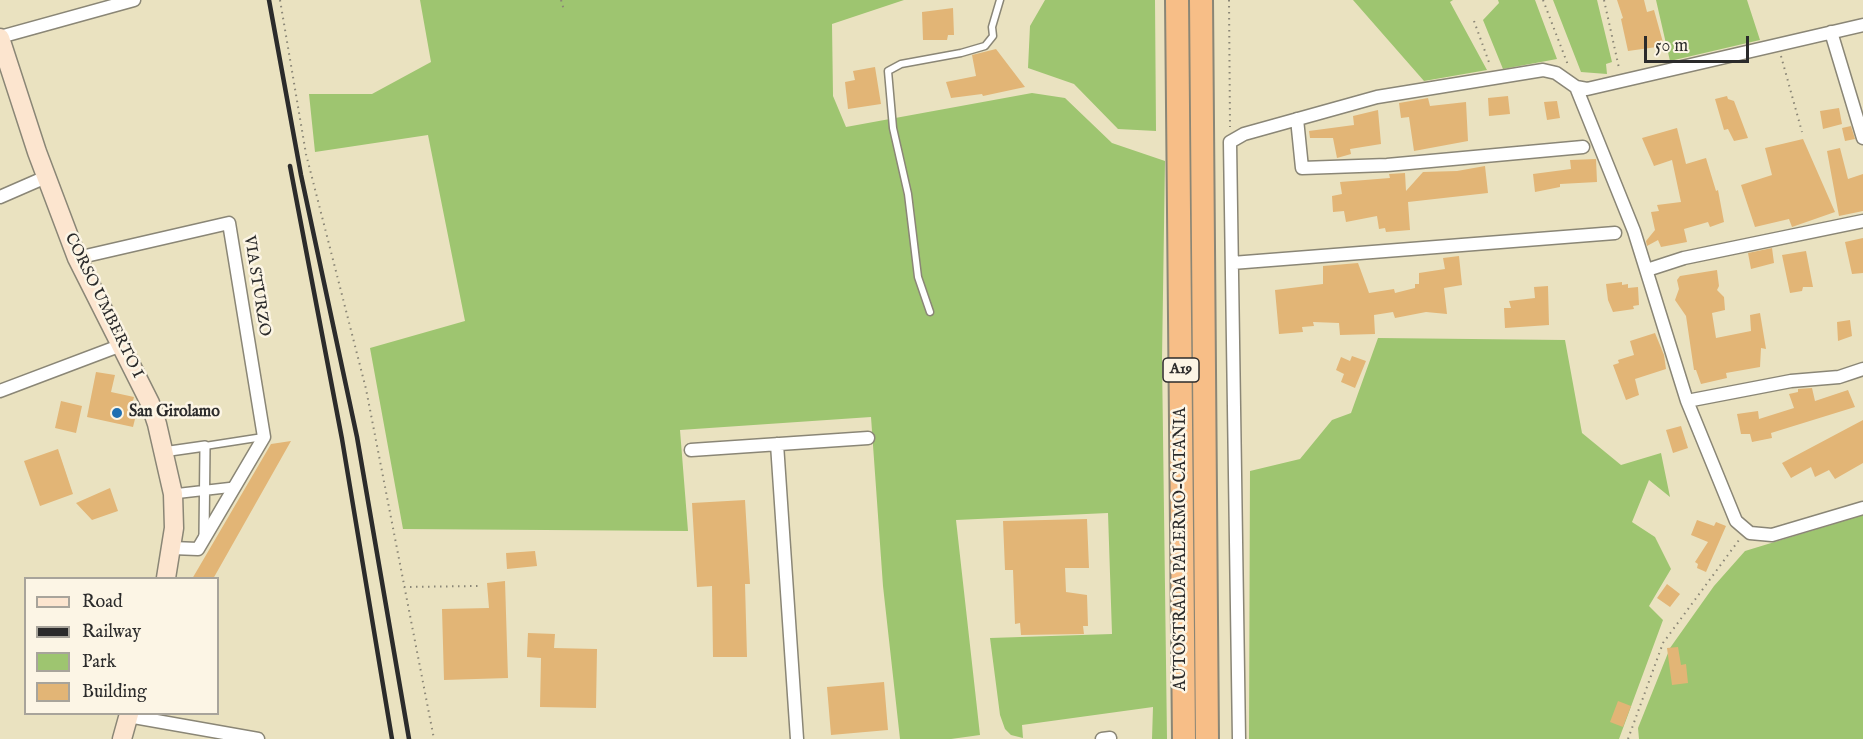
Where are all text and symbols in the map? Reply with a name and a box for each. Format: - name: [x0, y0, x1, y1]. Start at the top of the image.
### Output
- scale bar: [1647, 24, 1752, 62]
- text: 50 m: [1655, 35, 1688, 58]
- street label: CORSO UMBERTO I: [60, 230, 146, 382]
- street label: VIA STURZO: [239, 234, 273, 338]
- road number: A19: [1163, 358, 1199, 382]
- place label: San Girolamo: [129, 403, 220, 423]
- marker: San Girolamo: [110, 406, 124, 420]
- street label: AUTOSTRADA PALERMO-CATANIA: [1172, 407, 1192, 691]
- legend: [24, 577, 219, 715]
- text: Road: [82, 591, 123, 614]
- text: Railway: [82, 621, 141, 644]
- text: Park: [82, 651, 116, 674]
- text: Building: [82, 681, 147, 704]

